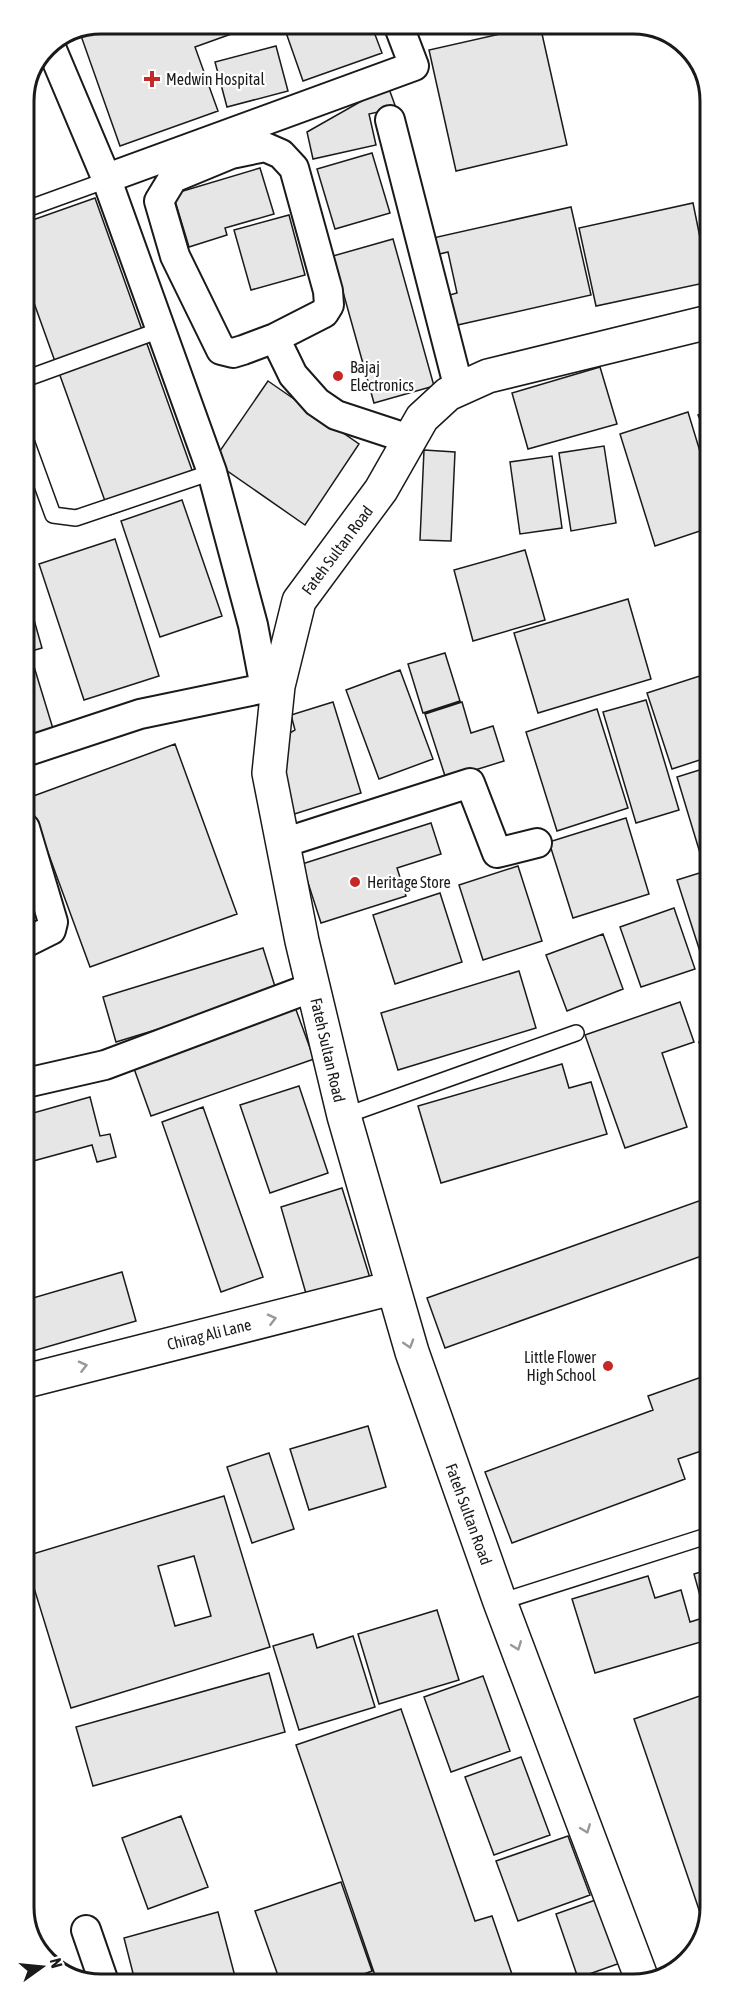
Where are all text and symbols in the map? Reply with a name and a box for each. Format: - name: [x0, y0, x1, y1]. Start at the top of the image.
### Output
- marker: Medwin Hospital: [143, 70, 161, 88]
- place label: Medwin Hospital: [166, 70, 265, 89]
- place label: Bajaj Electronics: [350, 358, 414, 394]
- marker: Bajaj Electronics: [331, 369, 345, 383]
- street label: Fateh Sultan Road: [298, 502, 376, 598]
- place label: Heritage Store: [367, 873, 451, 892]
- marker: Heritage Store: [348, 875, 362, 889]
- street label: Fateh Sultan Road: [307, 996, 349, 1104]
- one-way arrow: [267, 1313, 277, 1326]
- street label: Chirag Ali Lane: [165, 1315, 253, 1354]
- one-way arrow: [402, 1338, 414, 1349]
- place label: Little Flower High School: [524, 1348, 597, 1385]
- marker: Little Flower High School: [601, 1359, 615, 1373]
- one-way arrow: [77, 1361, 87, 1374]
- street label: Fateh Sultan Road: [442, 1461, 496, 1567]
- one-way arrow: [510, 1640, 522, 1651]
- one-way arrow: [578, 1823, 591, 1834]
- north arrow: [12, 1937, 72, 1997]
- text: N: [47, 1956, 66, 1970]

